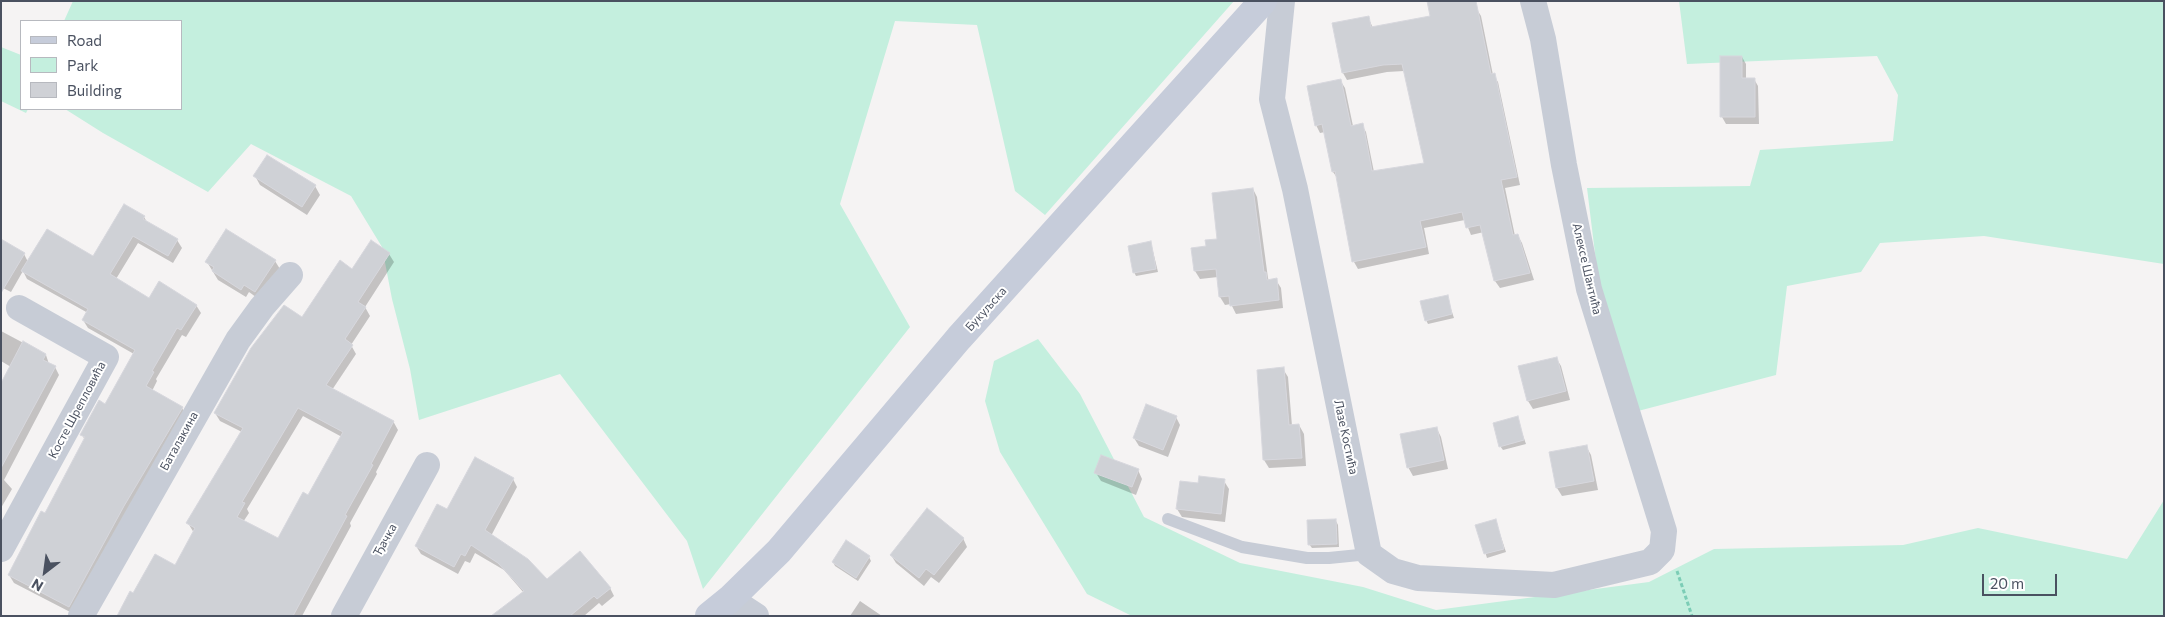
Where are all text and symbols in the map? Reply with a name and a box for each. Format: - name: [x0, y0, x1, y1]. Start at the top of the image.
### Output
- legend: [20, 20, 182, 110]
- text: Road: [67, 31, 102, 49]
- text: Park: [67, 56, 98, 74]
- text: Building: [67, 81, 122, 99]
- street label: Алексе Шантића: [1569, 222, 1605, 316]
- street label: Букуљска: [962, 284, 1010, 334]
- street label: Косте Шрепловића: [45, 359, 109, 461]
- street label: Лазе Костића: [1331, 398, 1361, 476]
- street label: Баталакина: [157, 409, 201, 473]
- street label: Ђачка: [370, 521, 400, 559]
- north arrow: [20, 547, 70, 597]
- scale bar: [1985, 564, 2060, 596]
- text: 20 m: [1990, 574, 2024, 592]
- text: N: [28, 575, 46, 595]

